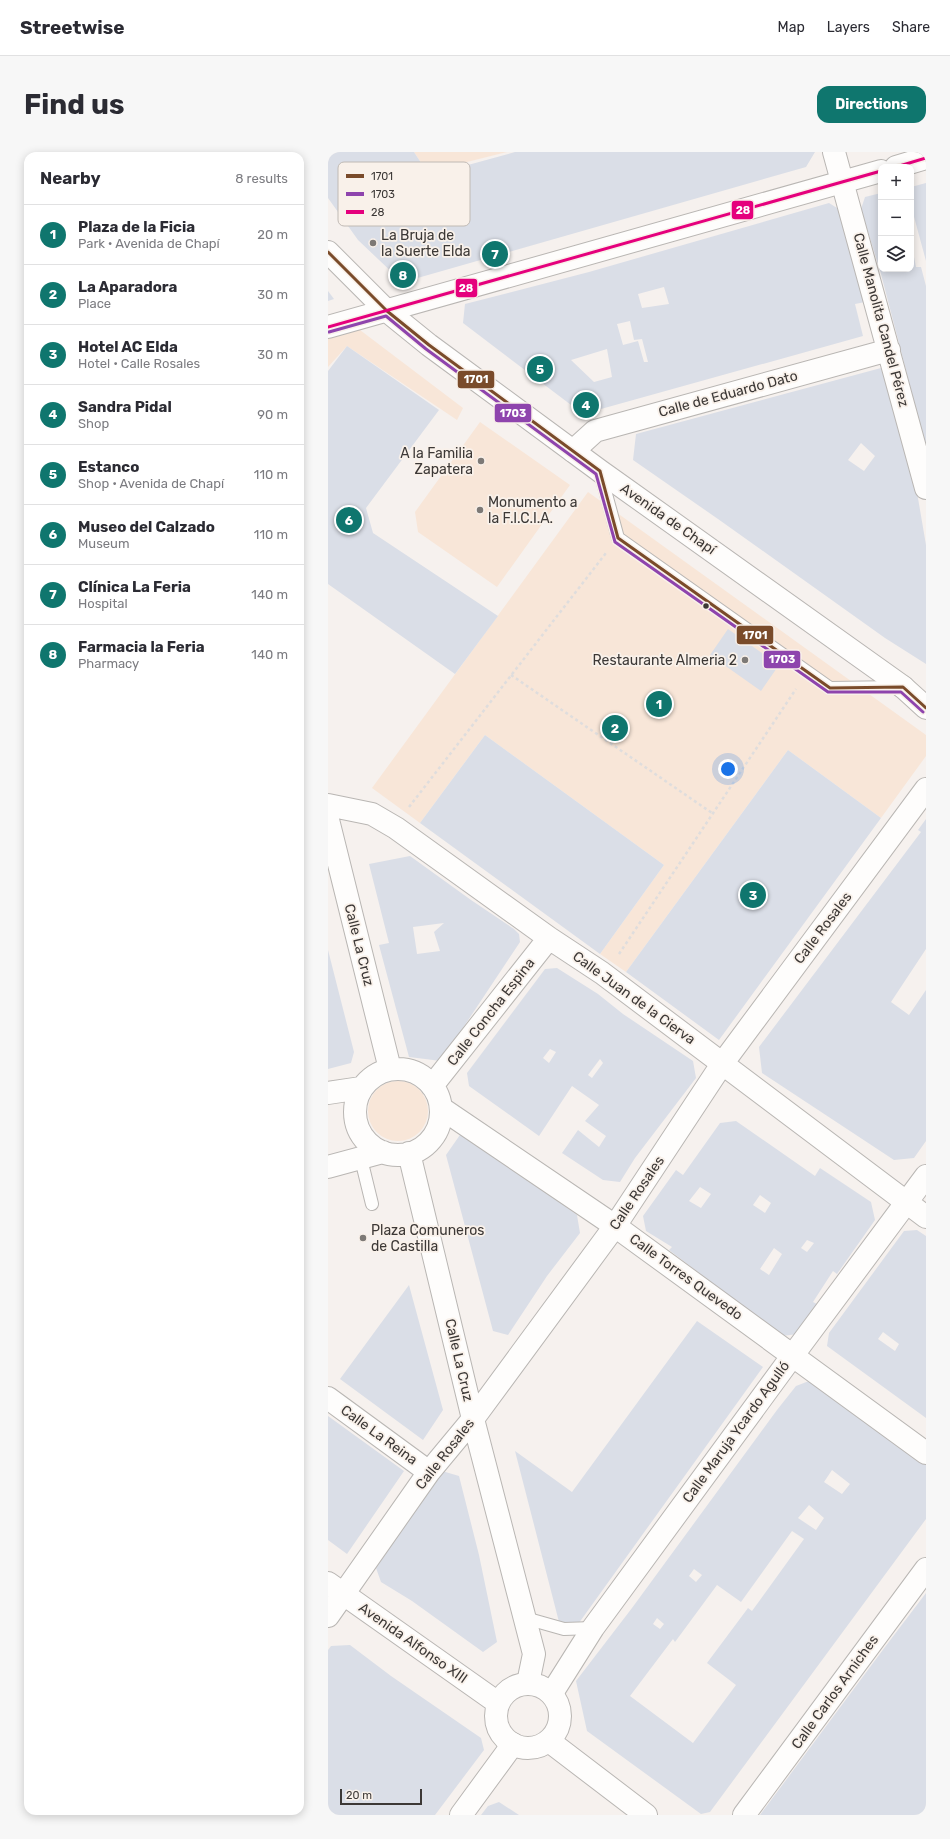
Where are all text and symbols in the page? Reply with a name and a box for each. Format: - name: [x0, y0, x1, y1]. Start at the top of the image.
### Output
- text: Streetwise: [20, 16, 125, 39]
- text: Map: [778, 19, 805, 36]
- text: Layers: [827, 19, 870, 36]
- text: Share: [892, 19, 930, 36]
- button: Directions: [817, 86, 926, 123]
- text: Find us: [24, 88, 124, 121]
- legend: [338, 162, 470, 226]
- map controls: [878, 164, 914, 272]
- button: +: [878, 164, 914, 200]
- text: Nearby: [40, 168, 101, 188]
- text: 1701: [371, 170, 393, 183]
- text: 8 results: [235, 171, 288, 186]
- text: 1703: [371, 188, 395, 201]
- line badge: 28: [731, 200, 754, 220]
- button: −: [878, 200, 914, 236]
- text: 28: [736, 204, 750, 217]
- text: 28: [371, 206, 384, 219]
- text: Plaza de la Ficia: [78, 218, 195, 236]
- text: 1: [50, 227, 56, 242]
- text: 20 m: [257, 227, 288, 242]
- place label: La Bruja de la Suerte Elda: [381, 227, 471, 260]
- street label: Calle Manolita Candel Pérez: [850, 231, 912, 409]
- text: Park · Avenida de Chapí: [78, 236, 220, 251]
- button: layers: [878, 236, 914, 272]
- marker: La Bruja de la Suerte Elda: [368, 238, 378, 248]
- pin: 7: [482, 239, 508, 269]
- pin: 8: [390, 260, 416, 290]
- text: La Aparadora: [78, 278, 177, 296]
- line badge: 28: [455, 278, 478, 298]
- text: 28: [459, 282, 473, 295]
- text: 2: [49, 287, 57, 302]
- text: 30 m: [257, 287, 288, 302]
- text: Place: [78, 296, 111, 311]
- text: Hotel AC Elda: [78, 338, 178, 356]
- text: 3: [49, 347, 57, 362]
- text: 30 m: [257, 347, 288, 362]
- pin: 5: [527, 354, 553, 384]
- text: Hotel · Calle Rosales: [78, 356, 200, 371]
- street label: Calle de Eduardo Dato: [657, 367, 799, 421]
- line badge: 1701: [457, 370, 495, 389]
- text: 1701: [464, 373, 488, 386]
- pin: 4: [573, 390, 599, 420]
- text: Sandra Pidal: [78, 398, 172, 416]
- line badge: 1703: [494, 403, 532, 423]
- text: 4: [49, 407, 57, 422]
- text: 90 m: [257, 407, 288, 422]
- text: 1703: [500, 407, 526, 420]
- text: Shop: [78, 416, 109, 431]
- place label: A la Familia Zapatera: [400, 445, 473, 478]
- marker: A la Familia Zapatera: [476, 456, 486, 466]
- text: Estanco: [78, 458, 139, 476]
- text: 5: [49, 467, 57, 482]
- text: 110 m: [254, 467, 288, 482]
- text: Shop · Avenida de Chapí: [78, 476, 224, 491]
- street label: Avenida de Chapí: [617, 480, 719, 559]
- place label: Monumento a la F.I.C.I.A.: [488, 494, 577, 527]
- pin: 6: [336, 505, 362, 535]
- marker: Monumento a la F.I.C.I.A.: [475, 505, 485, 515]
- text: Museo del Calzado: [78, 518, 215, 536]
- text: 6: [49, 527, 57, 542]
- text: 110 m: [254, 527, 288, 542]
- text: Museum: [78, 536, 129, 551]
- text: Clínica La Feria: [78, 578, 191, 596]
- text: 7: [49, 587, 57, 602]
- text: 140 m: [251, 587, 288, 602]
- text: Hospital: [78, 596, 128, 611]
- unlabelled marker: [701, 601, 711, 611]
- line badge: 1701: [736, 625, 774, 645]
- text: 1701: [743, 629, 767, 642]
- text: Farmacia la Feria: [78, 638, 205, 656]
- text: 8: [49, 647, 57, 662]
- text: 140 m: [251, 647, 288, 662]
- line badge: 1703: [763, 650, 801, 669]
- place label: Restaurante Almeria 2: [592, 652, 737, 669]
- text: 1703: [769, 653, 795, 666]
- marker: Restaurante Almeria 2: [740, 655, 750, 665]
- text: Pharmacy: [78, 656, 139, 671]
- pin: 1: [646, 689, 672, 719]
- pin: 2: [602, 713, 628, 743]
- your location: [718, 759, 738, 779]
- pin: 3: [740, 880, 766, 910]
- street label: Calle Rosales: [790, 889, 856, 967]
- street label: Calle La Cruz: [341, 902, 377, 988]
- street label: Calle Juan de la Cierva: [569, 948, 699, 1048]
- street label: Calle Concha Espina: [444, 955, 538, 1069]
- street label: Calle Rosales: [606, 1153, 668, 1233]
- place label: Plaza Comuneros de Castilla: [371, 1222, 484, 1255]
- street label: Calle Torres Quevedo: [626, 1230, 746, 1324]
- marker: Plaza Comuneros de Castilla: [358, 1233, 368, 1243]
- street label: Calle La Cruz: [441, 1317, 477, 1403]
- street label: Calle Maruja Ycardo Agulló: [679, 1358, 793, 1506]
- street label: Calle La Reina: [337, 1401, 421, 1469]
- street label: Calle Rosales: [412, 1415, 478, 1493]
- street label: Avenida Alfonso XIII: [355, 1599, 471, 1687]
- street label: Calle Carlos Arniches: [788, 1632, 882, 1752]
- scale bar: [340, 1787, 422, 1806]
- text: 20 m: [346, 1789, 372, 1802]

